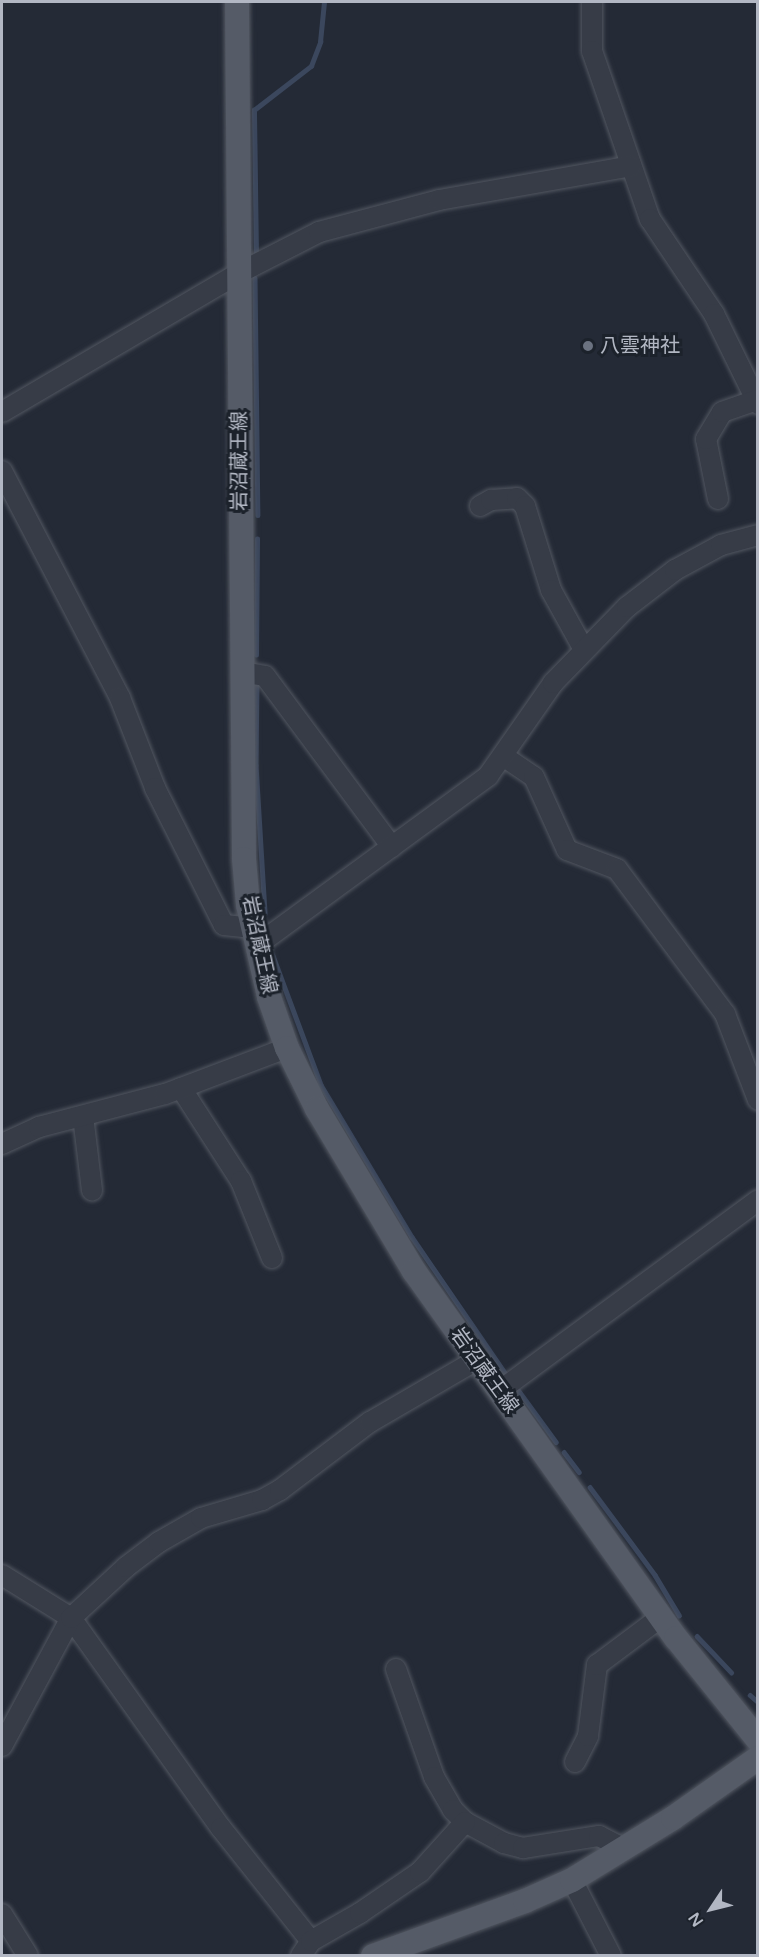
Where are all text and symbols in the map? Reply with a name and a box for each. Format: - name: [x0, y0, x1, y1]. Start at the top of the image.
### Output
- place label: 八雲神社: [600, 334, 680, 358]
- marker: 八雲神社: [581, 339, 595, 353]
- street label: 岩沼蔵王線: [228, 411, 252, 511]
- street label: 岩沼蔵王線: [237, 894, 281, 996]
- street label: 岩沼蔵王線: [445, 1323, 523, 1419]
- north arrow: [681, 1879, 741, 1939]
- text: N: [684, 1908, 708, 1930]

